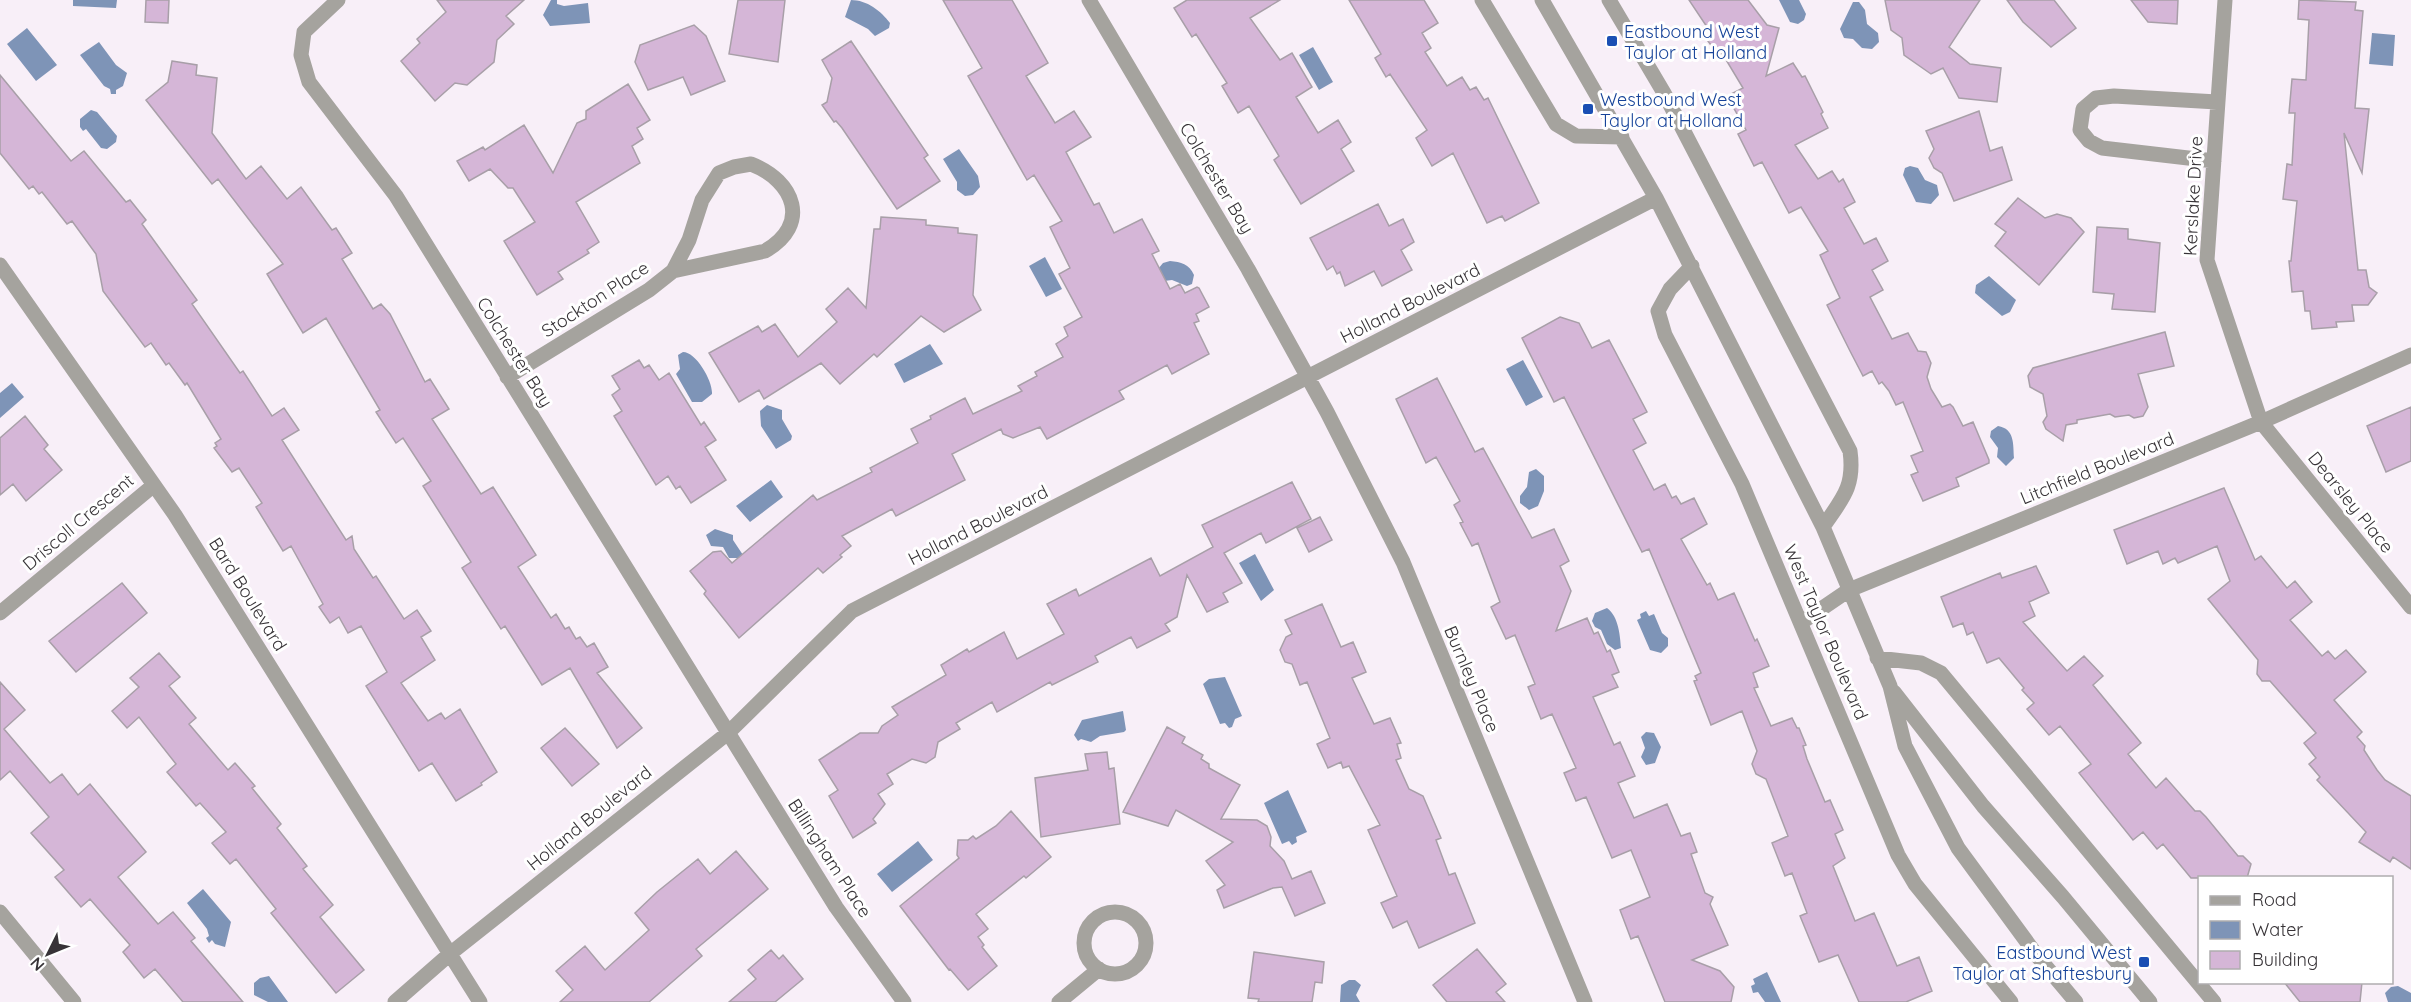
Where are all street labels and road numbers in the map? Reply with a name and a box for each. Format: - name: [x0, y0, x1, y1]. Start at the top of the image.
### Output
- street label: Colchester Bay: [1175, 118, 1259, 238]
- street label: Kerslake Drive: [2178, 135, 2208, 257]
- street label: Stockton Place: [537, 256, 653, 342]
- street label: Holland Boulevard: [1336, 258, 1484, 348]
- street label: Colchester Bay: [472, 293, 558, 411]
- street label: Litchfield Boulevard: [2017, 427, 2177, 509]
- street label: Dearsley Place: [2303, 447, 2399, 557]
- street label: Driscoll Crescent: [18, 469, 138, 575]
- street label: Holland Boulevard: [904, 480, 1052, 570]
- street label: Bard Boulevard: [204, 533, 292, 655]
- street label: West Taylor Boulevard: [1779, 541, 1873, 723]
- street label: Burnley Place: [1439, 622, 1505, 736]
- street label: Holland Boulevard: [522, 761, 656, 875]
- street label: Billingham Place: [783, 794, 877, 922]

